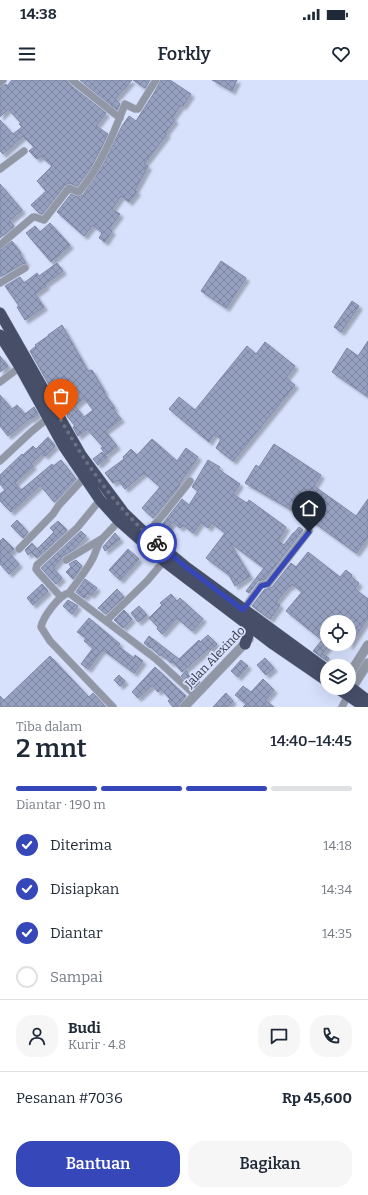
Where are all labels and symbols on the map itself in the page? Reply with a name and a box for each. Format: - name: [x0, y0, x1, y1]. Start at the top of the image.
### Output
- pin: [44, 379, 78, 420]
- pin: [292, 491, 326, 532]
- courier: [137, 523, 177, 563]
- street label: Jalan Alexindo: [182, 623, 248, 691]

